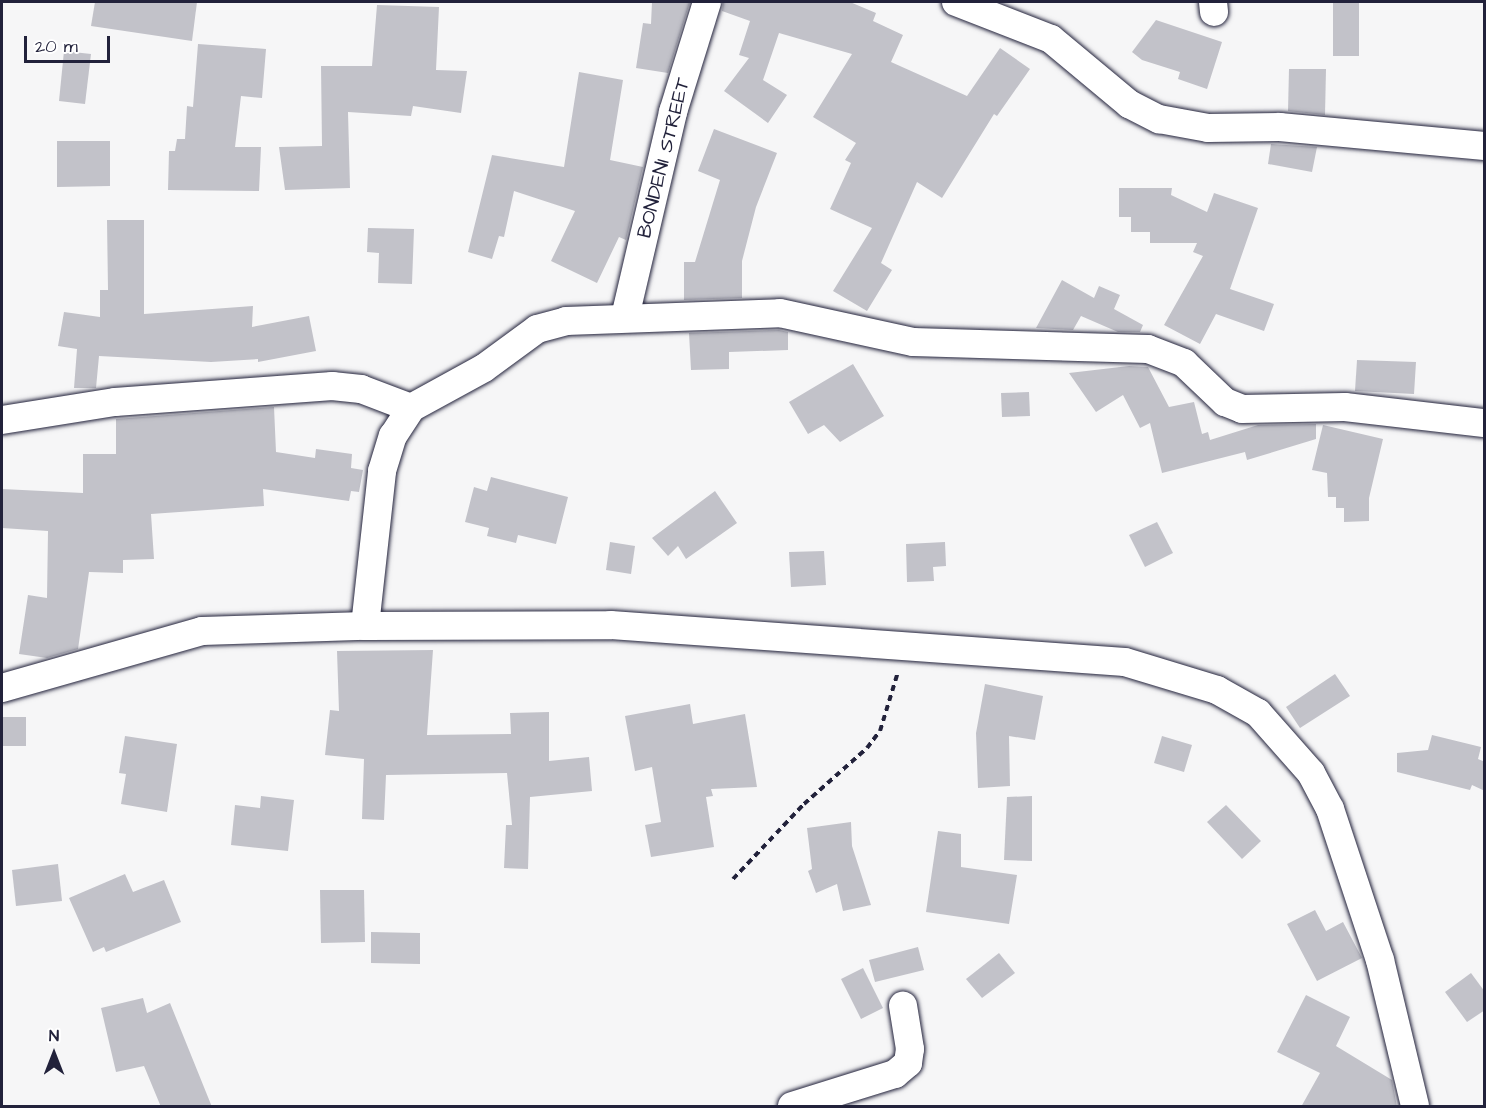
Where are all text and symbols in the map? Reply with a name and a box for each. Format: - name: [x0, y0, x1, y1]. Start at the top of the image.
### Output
- scale bar: [27, 24, 112, 62]
- text: 20 m: [35, 34, 78, 59]
- street label: BONDENI STREET: [632, 75, 696, 241]
- north arrow: [24, 1024, 84, 1084]
- text: N: [49, 1025, 59, 1047]

